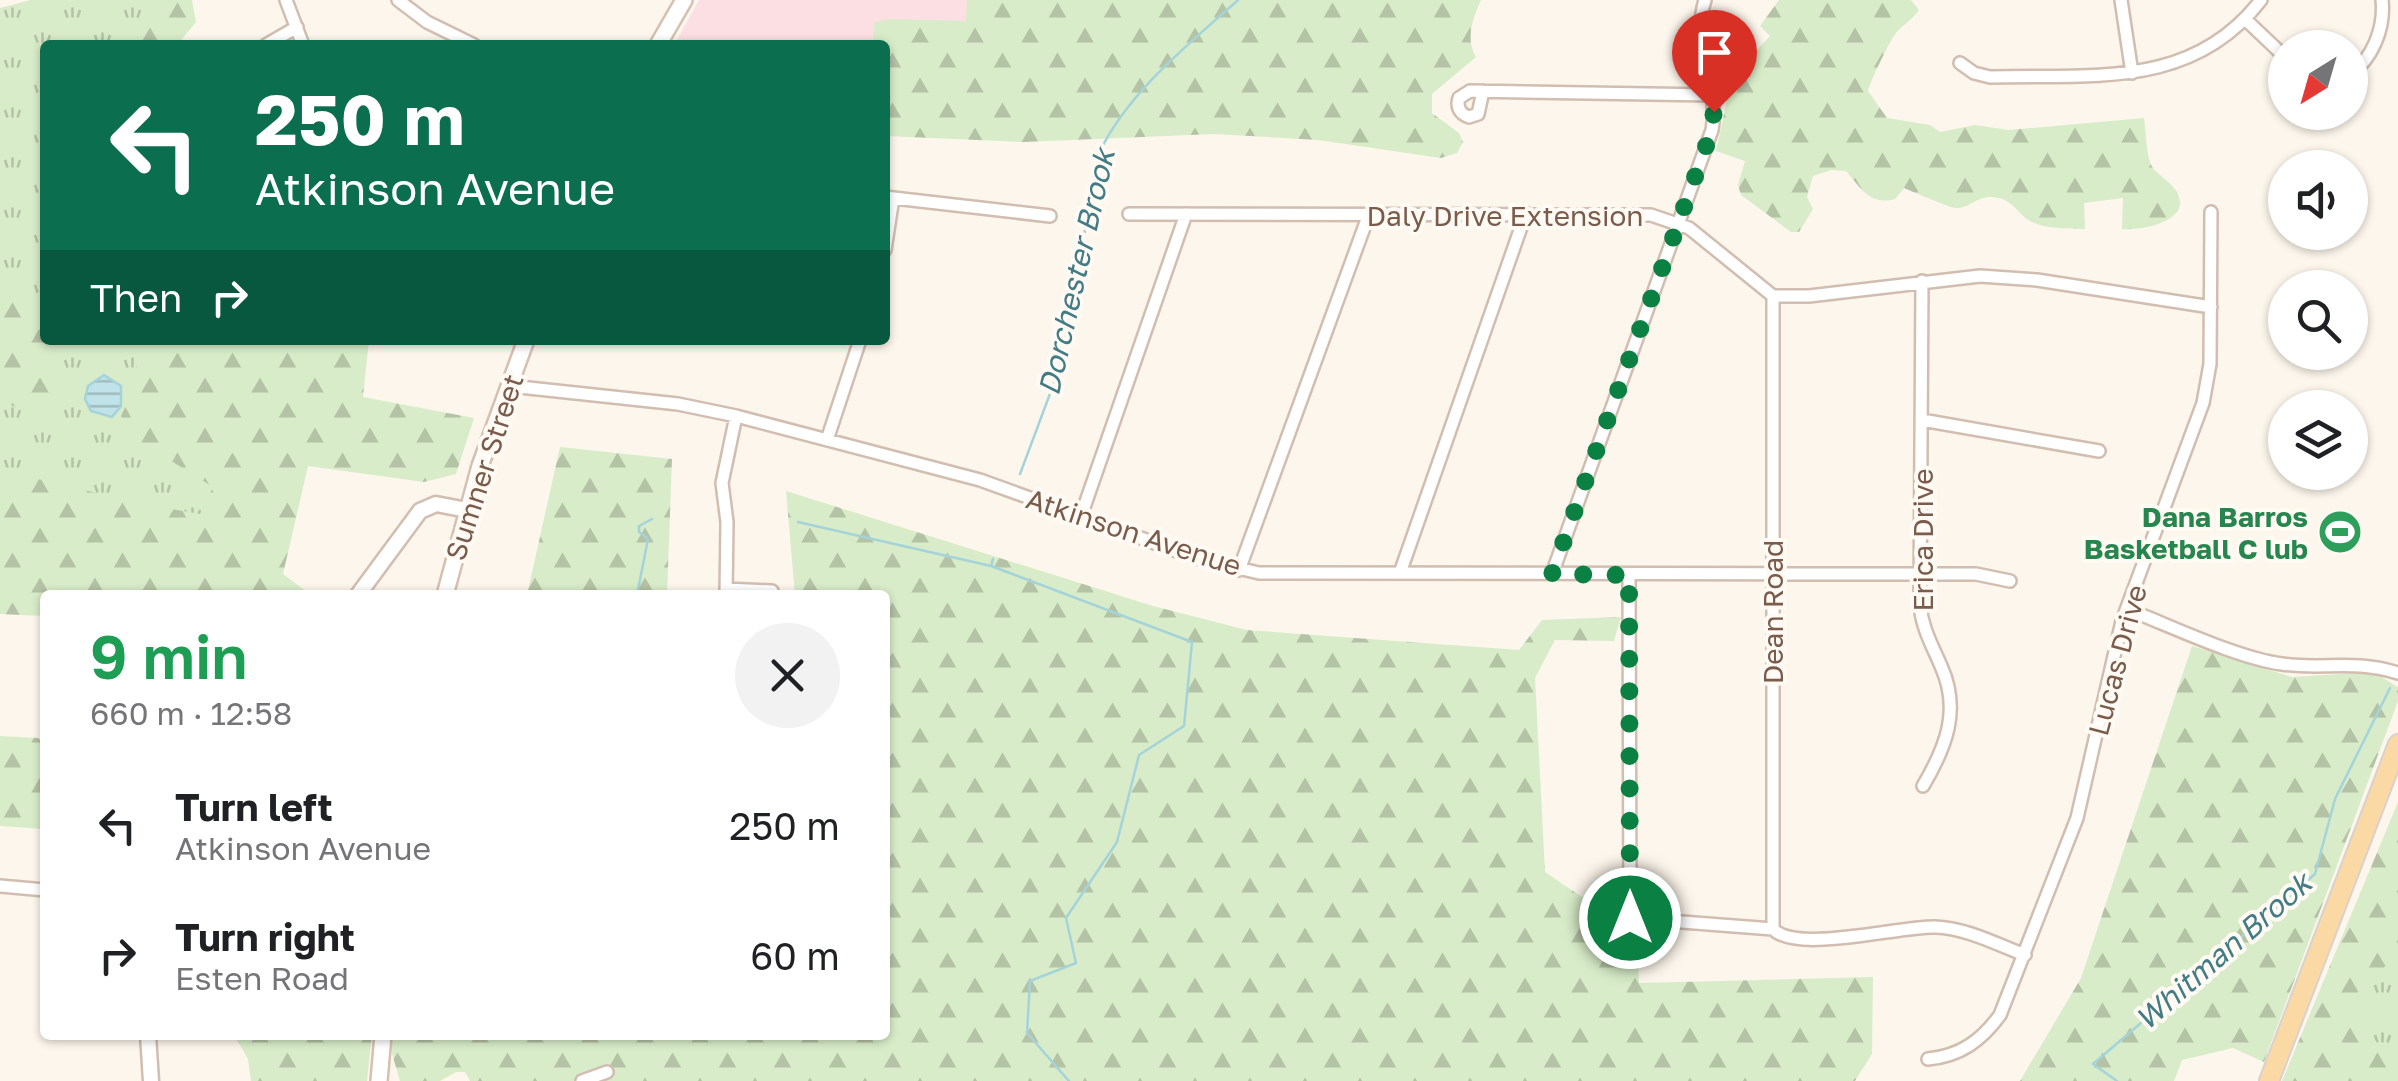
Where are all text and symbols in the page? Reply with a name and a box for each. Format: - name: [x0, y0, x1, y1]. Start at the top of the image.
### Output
- pin: [1672, 10, 1757, 113]
- icon: arrive: [1687, 25, 1742, 80]
- north arrow: [2268, 30, 2368, 130]
- map controls: [2268, 30, 2368, 490]
- text: 250 m: [255, 76, 465, 160]
- icon: left: [90, 80, 220, 210]
- water label: Dorchester Brook: [1030, 142, 1123, 399]
- button: sound: [2268, 150, 2368, 250]
- text: Atkinson Avenue: [255, 161, 615, 215]
- street label: Daly Drive Extension: [1367, 199, 1643, 232]
- icon: right: [202, 270, 257, 325]
- button: search: [2268, 270, 2368, 370]
- text: Then: [90, 275, 182, 320]
- street label: Sumner Street: [438, 370, 530, 564]
- button: layers: [2268, 390, 2368, 490]
- street label: Erica Drive: [1906, 469, 1939, 611]
- street label: Atkinson Avenue: [1022, 482, 1246, 582]
- place label: Dana Barros Basketball C lub: [2084, 500, 2308, 565]
- sports icon: Dana Barros Basketball C lub: [2317, 509, 2363, 555]
- street label: Dean Road: [1756, 540, 1789, 684]
- street label: Lucas Drive: [2081, 581, 2153, 739]
- text: 9 min: [90, 620, 248, 692]
- button: close: [735, 623, 840, 728]
- text: 660 m · 12:58: [90, 694, 292, 732]
- text: Turn left: [175, 784, 333, 829]
- icon: left: [90, 798, 145, 853]
- text: 250 m: [729, 803, 840, 848]
- text: Atkinson Avenue: [175, 829, 431, 867]
- water label: Whitman Brook: [2128, 863, 2321, 1037]
- position arrow: [1578, 866, 1682, 970]
- text: Turn right: [175, 914, 355, 959]
- icon: right: [90, 928, 145, 983]
- text: 60 m: [750, 933, 840, 978]
- text: Esten Road: [175, 959, 349, 997]

